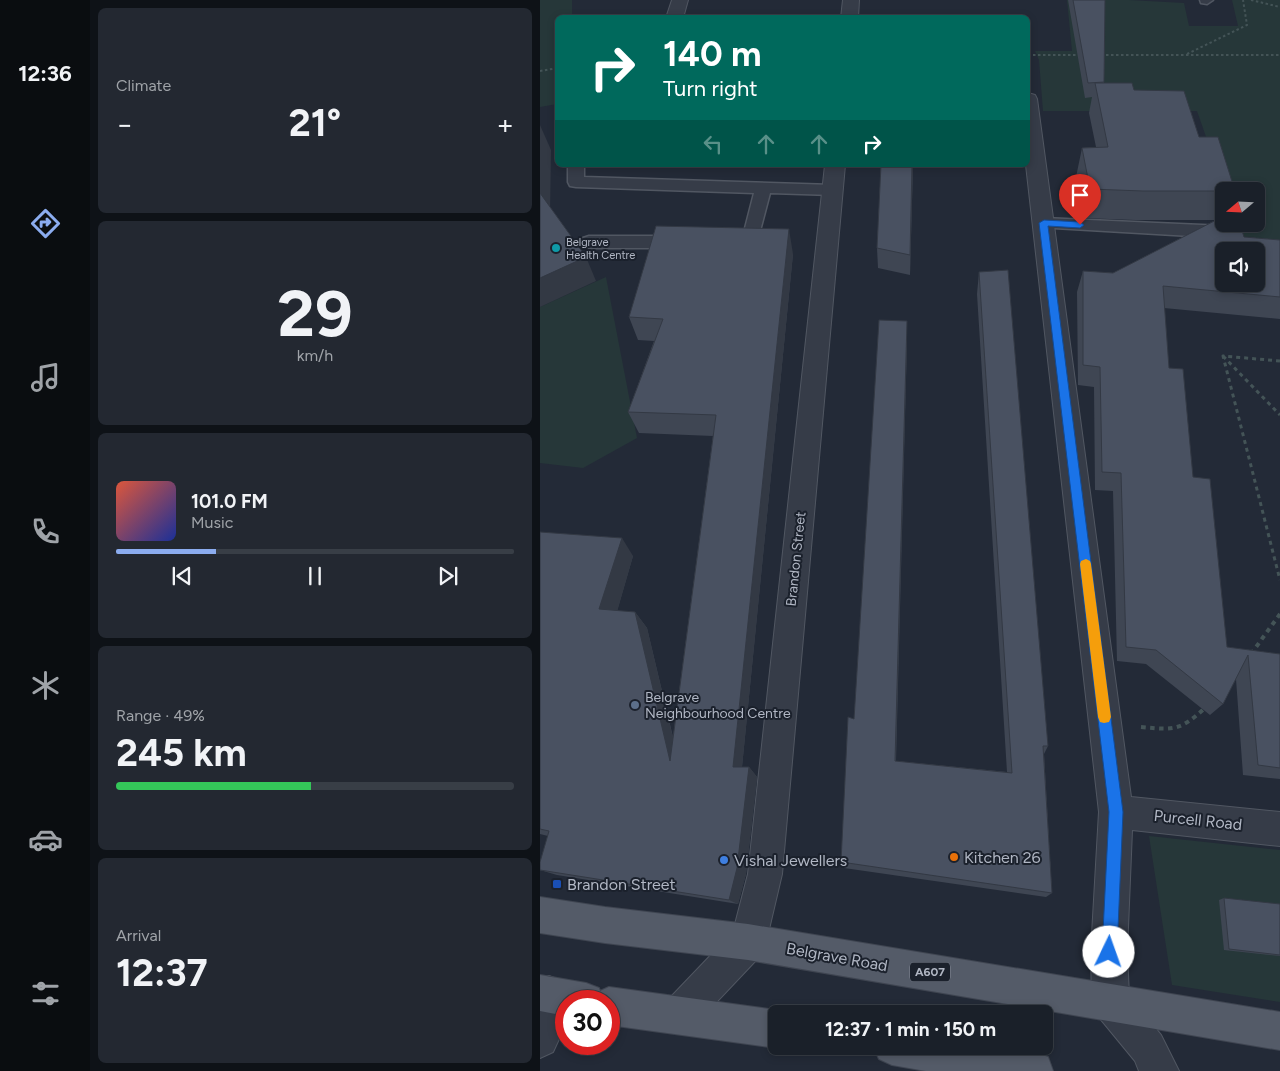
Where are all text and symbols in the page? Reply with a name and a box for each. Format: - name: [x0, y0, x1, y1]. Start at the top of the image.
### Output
- text: 140 m: [663, 33, 761, 75]
- icon: right: [580, 35, 645, 100]
- text: 12:36: [18, 60, 72, 87]
- text: Turn right: [663, 75, 758, 102]
- text: Climate: [116, 76, 171, 95]
- text: 21°: [289, 100, 341, 146]
- text: −: [116, 107, 133, 141]
- text: +: [497, 107, 514, 141]
- icon: left: [699, 130, 727, 158]
- icon: ahead: [752, 130, 780, 158]
- icon: ahead: [805, 130, 833, 158]
- icon: right: [858, 130, 886, 158]
- pin: [1059, 174, 1101, 225]
- icon: arrive: [1066, 181, 1094, 209]
- north arrow: [1215, 182, 1265, 232]
- map controls: [1215, 182, 1265, 292]
- icon: directions: [28, 206, 63, 241]
- place label: Belgrave Health Centre: [566, 236, 635, 262]
- marker: Belgrave Health Centre: [550, 242, 562, 254]
- button: sound: [1215, 242, 1265, 292]
- text: 29: [277, 274, 353, 352]
- text: km/h: [297, 346, 333, 365]
- icon: music: [28, 360, 63, 395]
- text: 101.0 FM: [191, 490, 268, 513]
- street label: Brandon Street: [783, 511, 809, 607]
- text: Music: [191, 513, 233, 532]
- icon: phone: [28, 514, 63, 549]
- icon: previous: [168, 562, 196, 590]
- icon: pause: [301, 562, 329, 590]
- icon: next: [434, 562, 462, 590]
- icon: climate: [28, 668, 63, 703]
- place label: Belgrave Neighbourhood Centre: [645, 689, 791, 722]
- marker: Belgrave Neighbourhood Centre: [629, 699, 641, 711]
- text: Range · 49%: [116, 706, 205, 725]
- text: 245 km: [116, 730, 247, 776]
- street label: Purcell Road: [1153, 806, 1243, 834]
- icon: car: [28, 822, 63, 857]
- place label: Kitchen 26: [964, 848, 1041, 867]
- place label: Vishal Jewellers: [734, 851, 847, 870]
- marker: Kitchen 26: [948, 851, 960, 863]
- marker: Vishal Jewellers: [718, 854, 730, 866]
- place label: Brandon Street: [567, 875, 676, 894]
- marker: Brandon Street: [551, 878, 563, 890]
- position arrow: [1082, 925, 1134, 977]
- text: Arrival: [116, 926, 161, 945]
- street label: Belgrave Road: [785, 939, 889, 975]
- text: 12:37: [116, 950, 208, 996]
- road number: A607: [910, 962, 950, 982]
- icon: filters: [28, 976, 63, 1011]
- speed limit sign: 30: [555, 990, 620, 1055]
- text: 12:37 · 1 min · 150 m: [825, 1018, 996, 1041]

